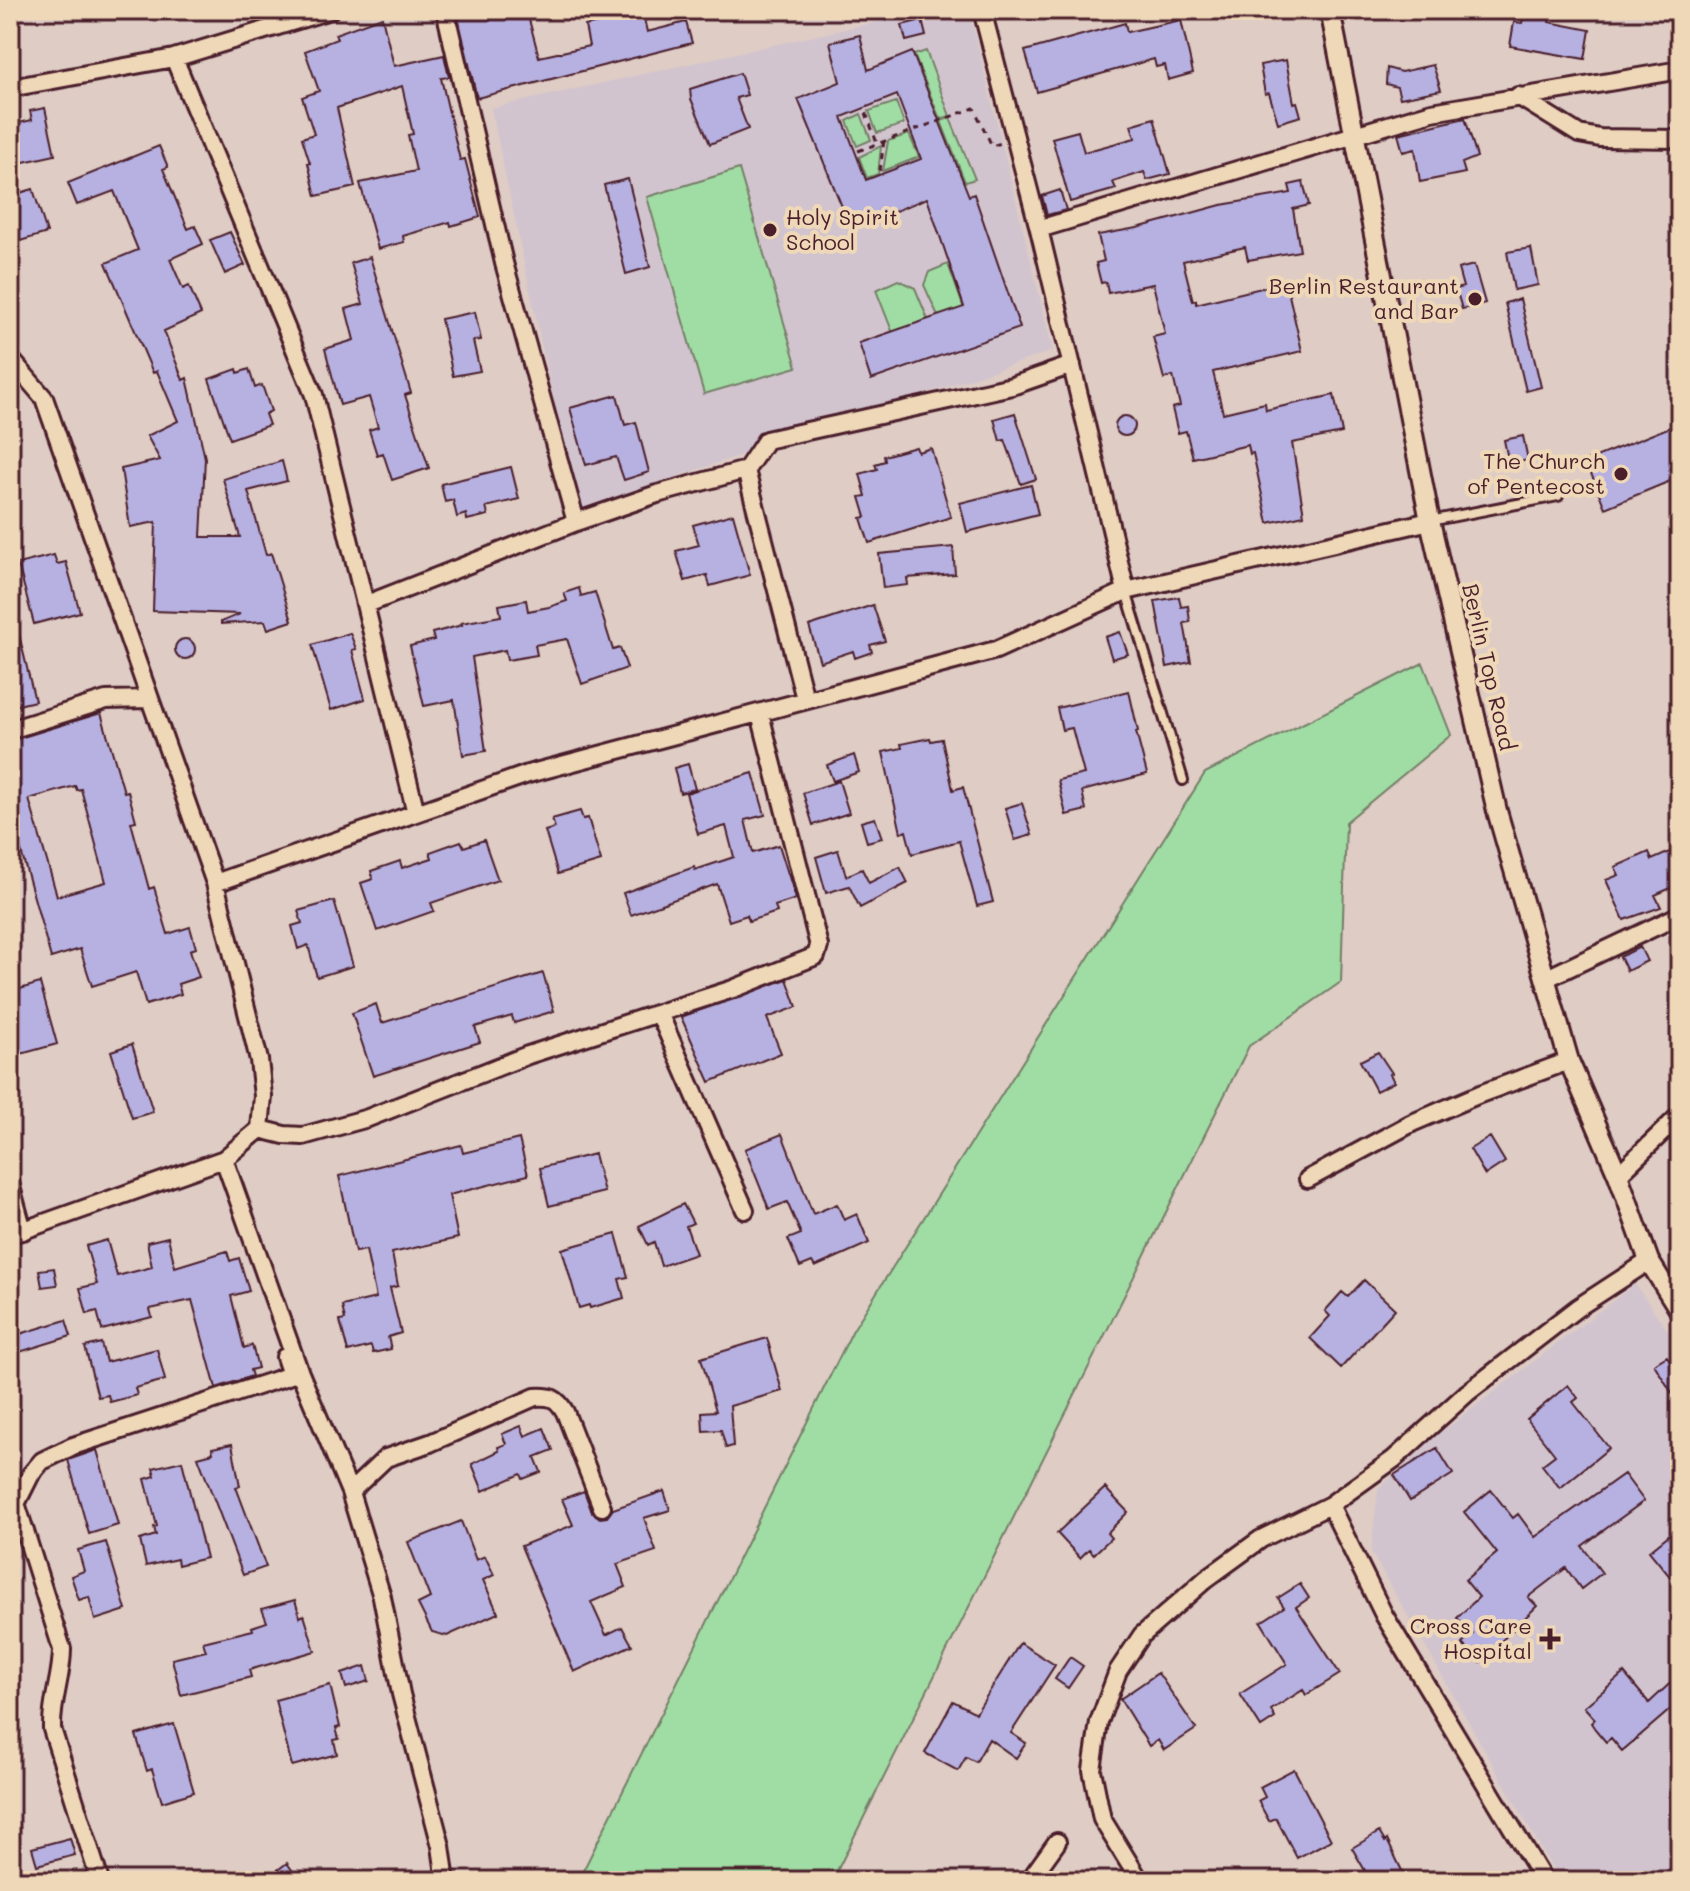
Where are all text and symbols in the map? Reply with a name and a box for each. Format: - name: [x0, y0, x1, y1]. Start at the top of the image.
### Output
- place label: Holy Spirit School: [786, 202, 899, 256]
- marker: Holy Spirit School: [761, 221, 779, 239]
- place label: Berlin Restaurant and Bar: [1269, 271, 1459, 325]
- marker: Berlin Restaurant and Bar: [1466, 290, 1484, 308]
- place label: The Church of Pentecost: [1467, 446, 1605, 500]
- marker: The Church of Pentecost: [1612, 465, 1630, 483]
- street label: Berlin Top Road: [1456, 581, 1523, 753]
- place label: Cross Care Hospital: [1410, 1611, 1532, 1665]
- marker: Cross Care Hospital: [1539, 1628, 1561, 1650]

